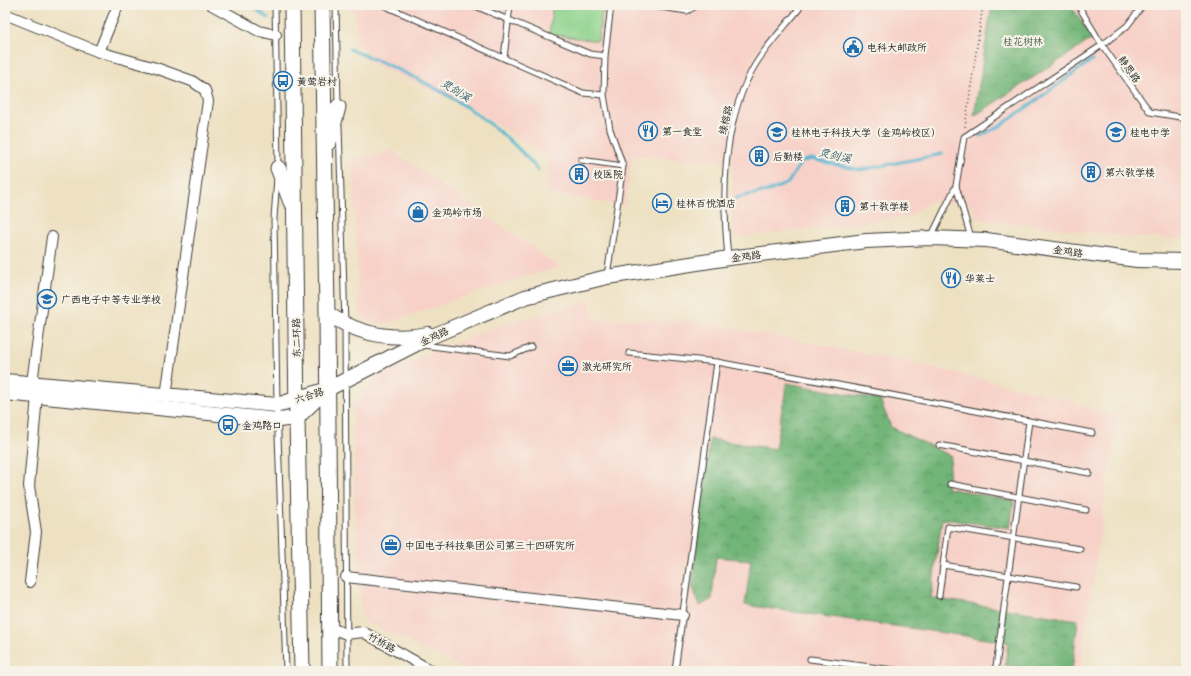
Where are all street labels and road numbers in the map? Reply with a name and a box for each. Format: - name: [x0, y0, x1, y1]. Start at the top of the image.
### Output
- street label: 静思路: [1116, 53, 1144, 85]
- street label: 绿榕路: [716, 104, 735, 136]
- street label: 金鸡路: [1052, 243, 1084, 260]
- street label: 金鸡路: [730, 248, 762, 265]
- street label: 东二环路: [290, 318, 303, 358]
- street label: 金鸡路: [418, 324, 451, 349]
- street label: 六合路: [293, 385, 325, 406]
- street label: 竹桥路: [365, 629, 398, 655]

